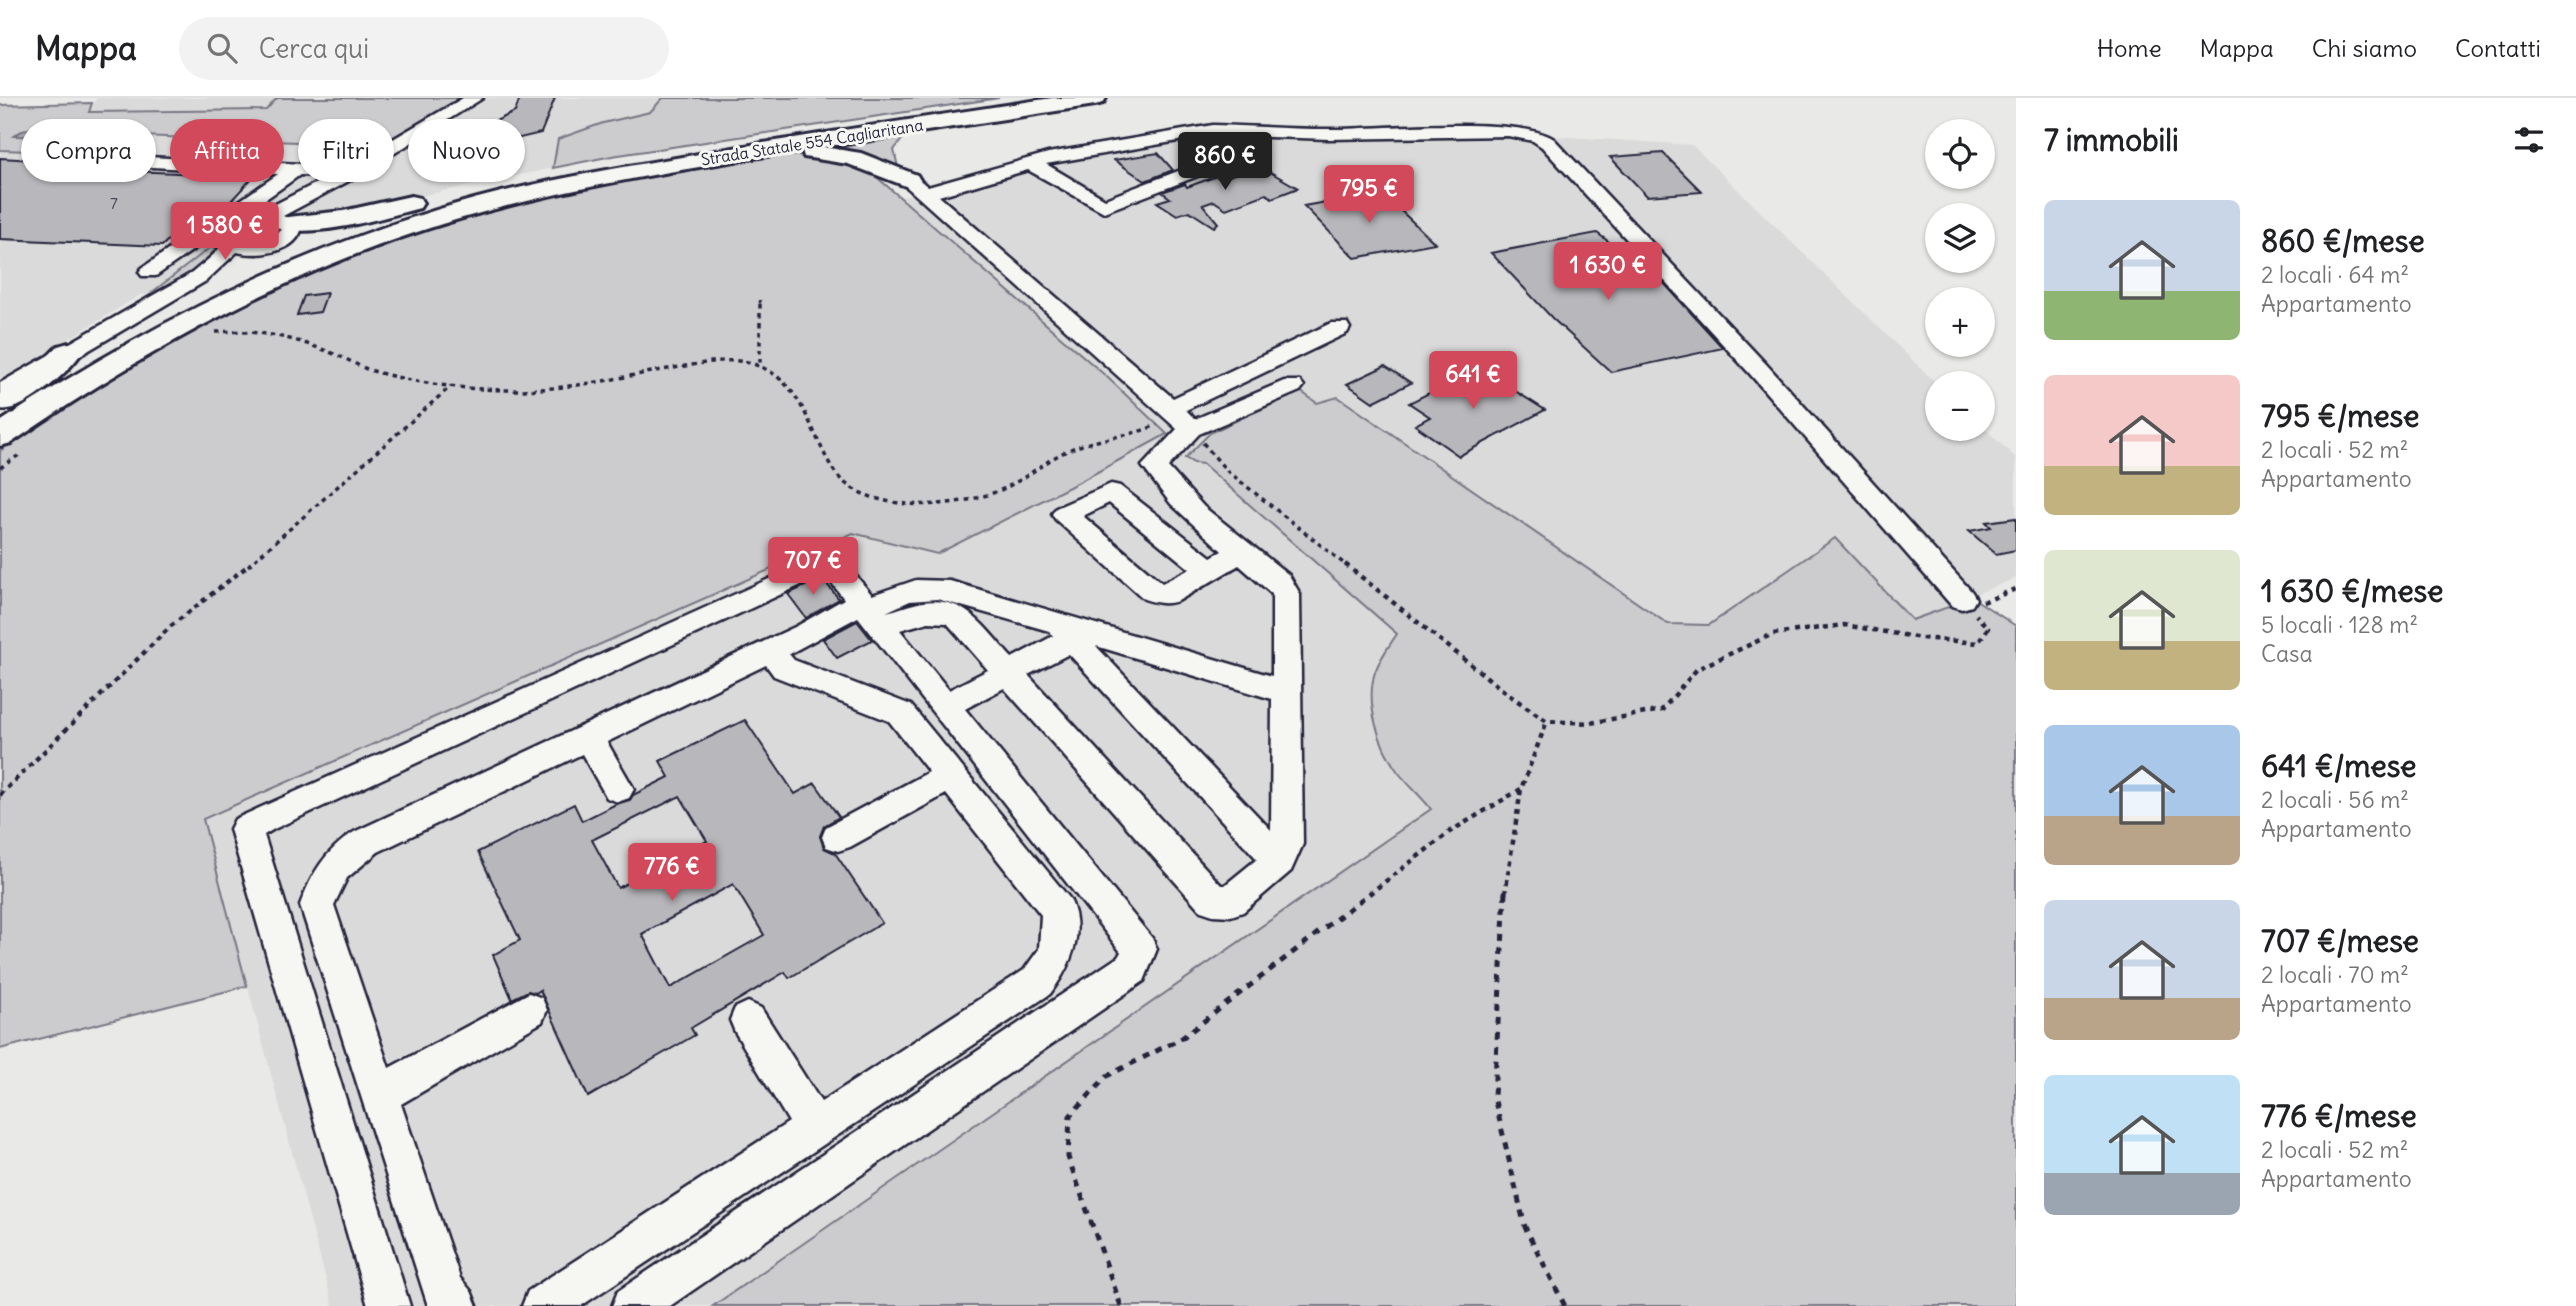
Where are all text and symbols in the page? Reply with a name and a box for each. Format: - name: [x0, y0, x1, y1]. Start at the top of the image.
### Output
- search box: [179, 17, 669, 80]
- text: Mappa: [35, 27, 137, 69]
- icon: search: [203, 29, 241, 67]
- text: Cerca qui: [259, 32, 369, 65]
- text: Home: [2097, 33, 2162, 63]
- text: Mappa: [2200, 33, 2274, 63]
- text: Chi siamo: [2312, 33, 2417, 63]
- text: Contatti: [2455, 33, 2541, 63]
- street label: Strada Statale 554 Cagliaritana: [699, 115, 925, 169]
- chip: Compra: [21, 119, 156, 182]
- chip: Affitta: [170, 119, 284, 182]
- chip: Filtri: [298, 119, 394, 182]
- chip: Nuovo: [408, 119, 525, 182]
- map controls: [1925, 119, 1995, 441]
- button: locate: [1925, 119, 1995, 189]
- text: 7 immobili: [2044, 121, 2179, 159]
- icon: filters: [2510, 121, 2548, 159]
- pin: 860 €: [1176, 132, 1274, 192]
- text: 860 €: [1194, 140, 1256, 169]
- pin: 795 €: [1320, 166, 1418, 225]
- text: 795 €: [1340, 173, 1398, 202]
- house number: 7: [110, 193, 118, 213]
- pin: 1 580 €: [160, 202, 290, 262]
- button: layers: [1925, 203, 1995, 273]
- text: 1 580 €: [187, 210, 263, 239]
- text: 860 €/mese: [2261, 222, 2425, 260]
- icon: home: [2100, 228, 2184, 312]
- pin: 1 630 €: [1543, 242, 1673, 302]
- text: 1 630 €: [1570, 250, 1646, 279]
- text: 2 locali · 64 m²: [2261, 260, 2409, 289]
- button: +: [1925, 287, 1995, 357]
- text: Appartamento: [2261, 289, 2412, 318]
- pin: 641 €: [1424, 352, 1522, 411]
- text: 641 €: [1445, 359, 1501, 388]
- button: −: [1925, 371, 1995, 441]
- text: 795 €/mese: [2261, 397, 2419, 435]
- icon: home: [2100, 403, 2184, 487]
- text: 2 locali · 52 m²: [2261, 435, 2408, 464]
- text: Appartamento: [2261, 464, 2412, 493]
- pin: 707 €: [764, 538, 862, 597]
- text: 707 €: [784, 545, 842, 574]
- text: 1 630 €/mese: [2261, 572, 2443, 610]
- icon: home: [2100, 578, 2184, 662]
- text: 5 locali · 128 m²: [2261, 610, 2418, 639]
- text: Casa: [2261, 639, 2313, 668]
- text: 641 €/mese: [2261, 747, 2417, 785]
- icon: home: [2100, 753, 2184, 837]
- text: 2 locali · 56 m²: [2261, 785, 2409, 814]
- text: Appartamento: [2261, 814, 2412, 843]
- pin: 776 €: [623, 844, 721, 903]
- text: 776 €: [644, 851, 700, 880]
- text: 707 €/mese: [2261, 922, 2419, 960]
- icon: home: [2100, 928, 2184, 1012]
- text: 2 locali · 70 m²: [2261, 960, 2409, 989]
- text: Appartamento: [2261, 989, 2412, 1018]
- text: 776 €/mese: [2261, 1097, 2417, 1135]
- icon: home: [2100, 1103, 2184, 1187]
- text: 2 locali · 52 m²: [2261, 1135, 2408, 1164]
- text: Appartamento: [2261, 1164, 2412, 1193]

